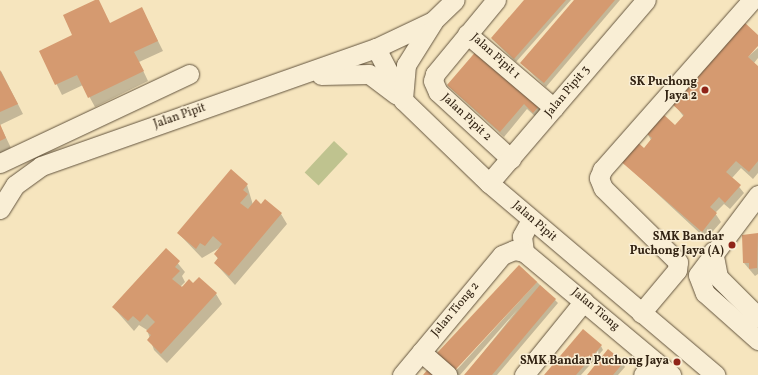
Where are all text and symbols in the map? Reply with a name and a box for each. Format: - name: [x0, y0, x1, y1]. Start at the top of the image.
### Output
- street label: Jalan Pipit 1: [467, 31, 523, 83]
- street label: Jalan Pipit 3: [542, 63, 594, 121]
- place label: SK Puchong Jaya 2: [630, 76, 697, 104]
- marker: SK Puchong Jaya 2: [700, 85, 710, 95]
- street label: Jalan Pipit 2: [438, 91, 494, 145]
- street label: Jalan Pipit: [152, 101, 208, 133]
- street label: Jalan Pipit: [509, 199, 559, 245]
- place label: SMK Bandar Puchong Jaya (A): [630, 231, 724, 259]
- marker: SMK Bandar Puchong Jaya (A): [727, 240, 737, 250]
- street label: Jalan Tiong 2: [429, 279, 483, 341]
- street label: Jalan Tiong: [568, 286, 622, 334]
- place label: SMK Bandar Puchong Jaya: [520, 355, 669, 369]
- marker: SMK Bandar Puchong Jaya: [672, 357, 682, 367]

